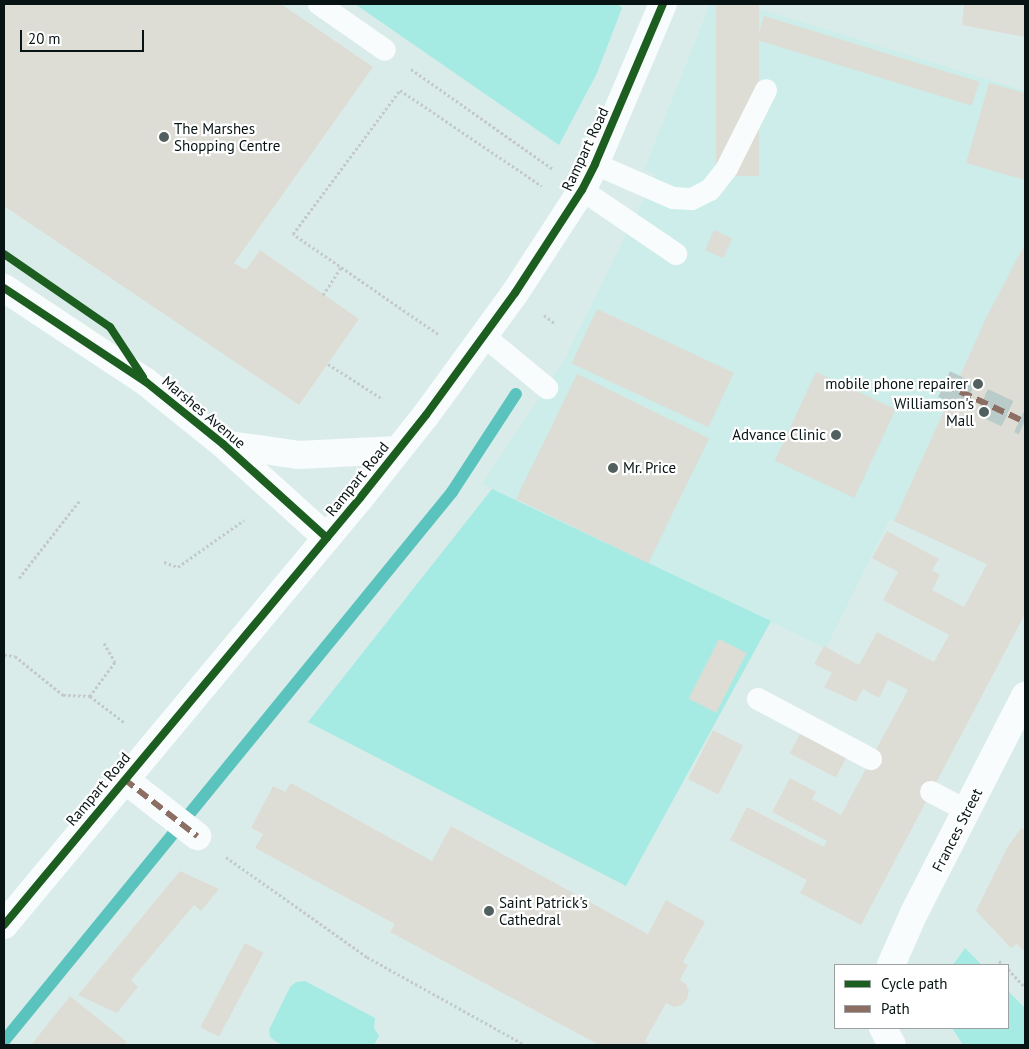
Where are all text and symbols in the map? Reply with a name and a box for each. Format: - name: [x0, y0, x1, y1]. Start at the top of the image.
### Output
- scale bar: [22, 20, 146, 52]
- text: 20 m: [28, 29, 61, 48]
- street label: Rampart Road: [558, 104, 612, 194]
- place label: The Marshes Shopping Centre: [174, 119, 280, 154]
- marker: The Marshes Shopping Centre: [158, 131, 170, 143]
- street label: Marshes Avenue: [158, 372, 250, 452]
- place label: mobile phone repairer: [825, 375, 968, 393]
- marker: mobile phone repairer: [972, 378, 984, 390]
- place label: Williamson's Mall: [894, 394, 974, 429]
- marker: Williamson's Mall: [978, 406, 990, 418]
- place label: Advance Clinic: [732, 426, 826, 444]
- marker: Advance Clinic: [830, 429, 842, 441]
- street label: Rampart Road: [322, 438, 392, 520]
- place label: Mr. Price: [623, 459, 677, 477]
- marker: Mr. Price: [607, 462, 619, 474]
- street label: Rampart Road: [62, 749, 134, 829]
- street label: Frances Street: [928, 785, 986, 875]
- place label: Saint Patrick's Cathedral: [499, 893, 588, 928]
- marker: Saint Patrick's Cathedral: [483, 905, 495, 917]
- legend: [834, 964, 1009, 1029]
- text: Cycle path: [881, 974, 947, 993]
- text: Path: [881, 999, 910, 1018]

